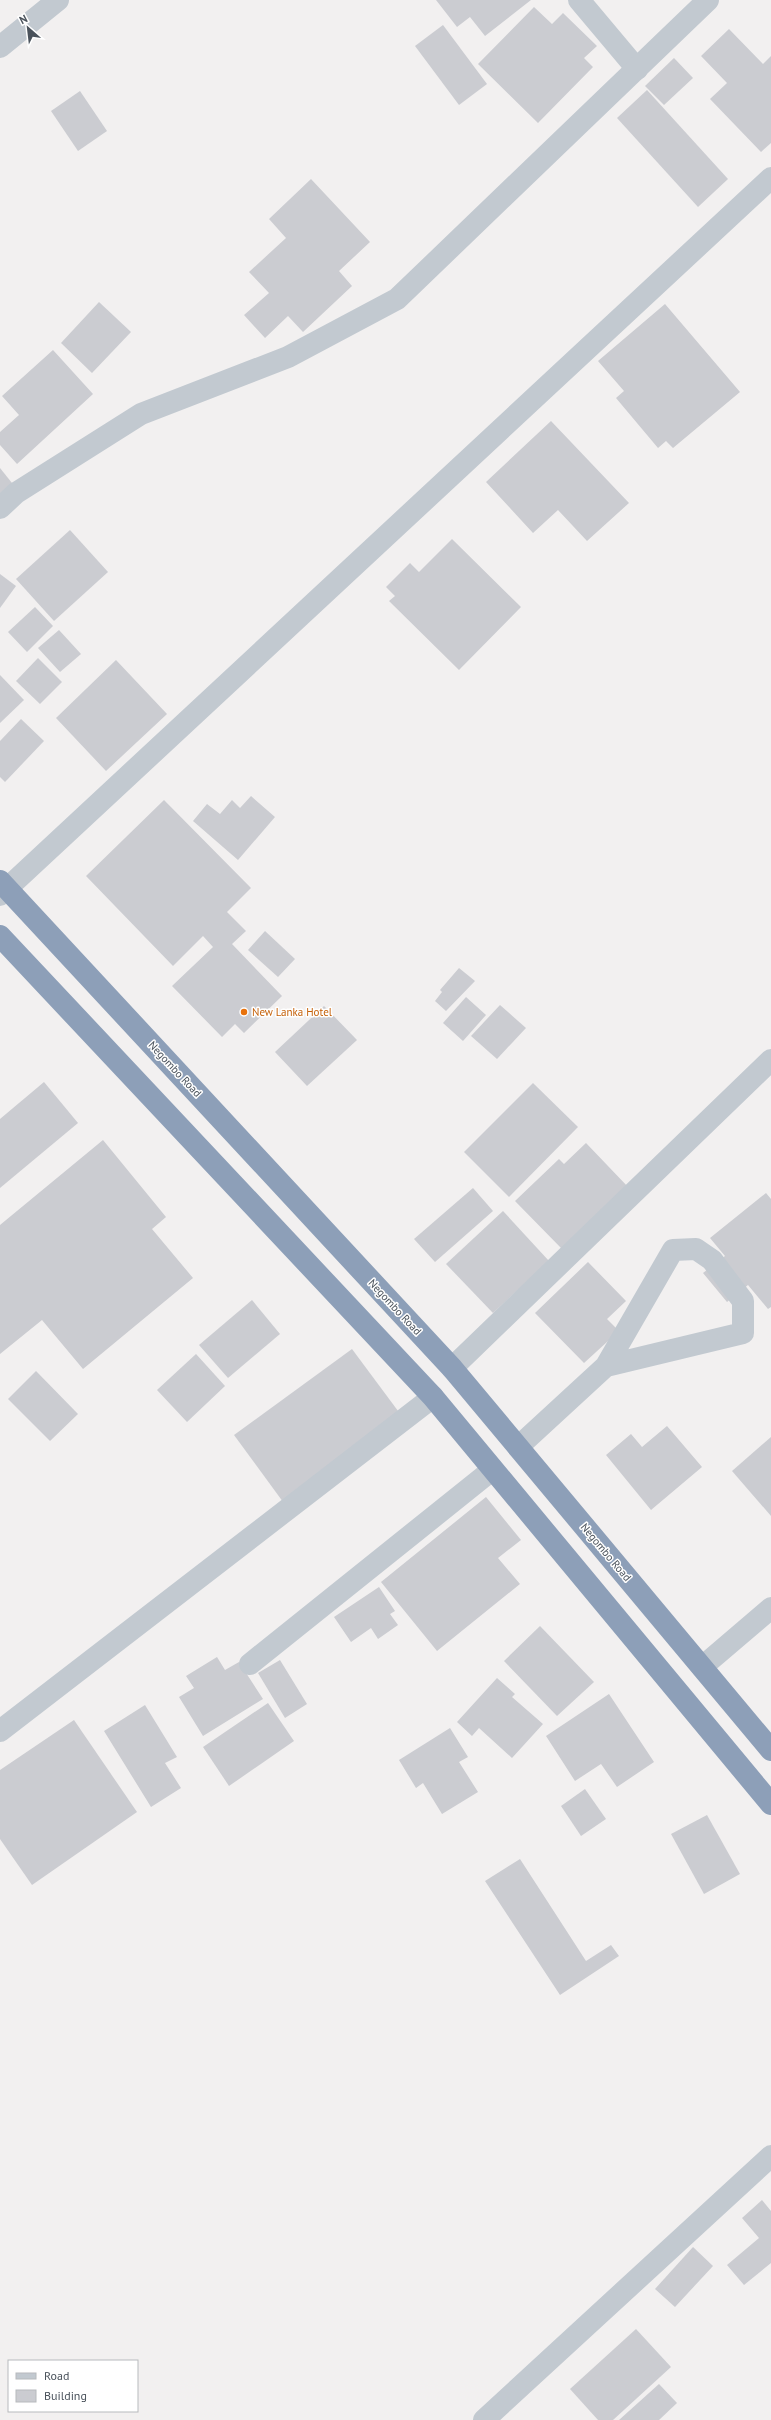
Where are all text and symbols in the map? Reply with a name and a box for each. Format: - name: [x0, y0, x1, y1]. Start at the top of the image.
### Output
- north arrow: [8, 8, 48, 48]
- text: N: [17, 11, 30, 27]
- place label: New Lanka Hotel: [252, 1005, 333, 1019]
- marker: New Lanka Hotel: [239, 1007, 249, 1017]
- street label: Negombo Road: [145, 1038, 205, 1100]
- street label: Negombo Road: [365, 1276, 425, 1338]
- street label: Negombo Road: [578, 1520, 634, 1584]
- legend: [8, 2360, 138, 2412]
- text: Road: [44, 2368, 69, 2383]
- text: Building: [44, 2388, 87, 2403]

